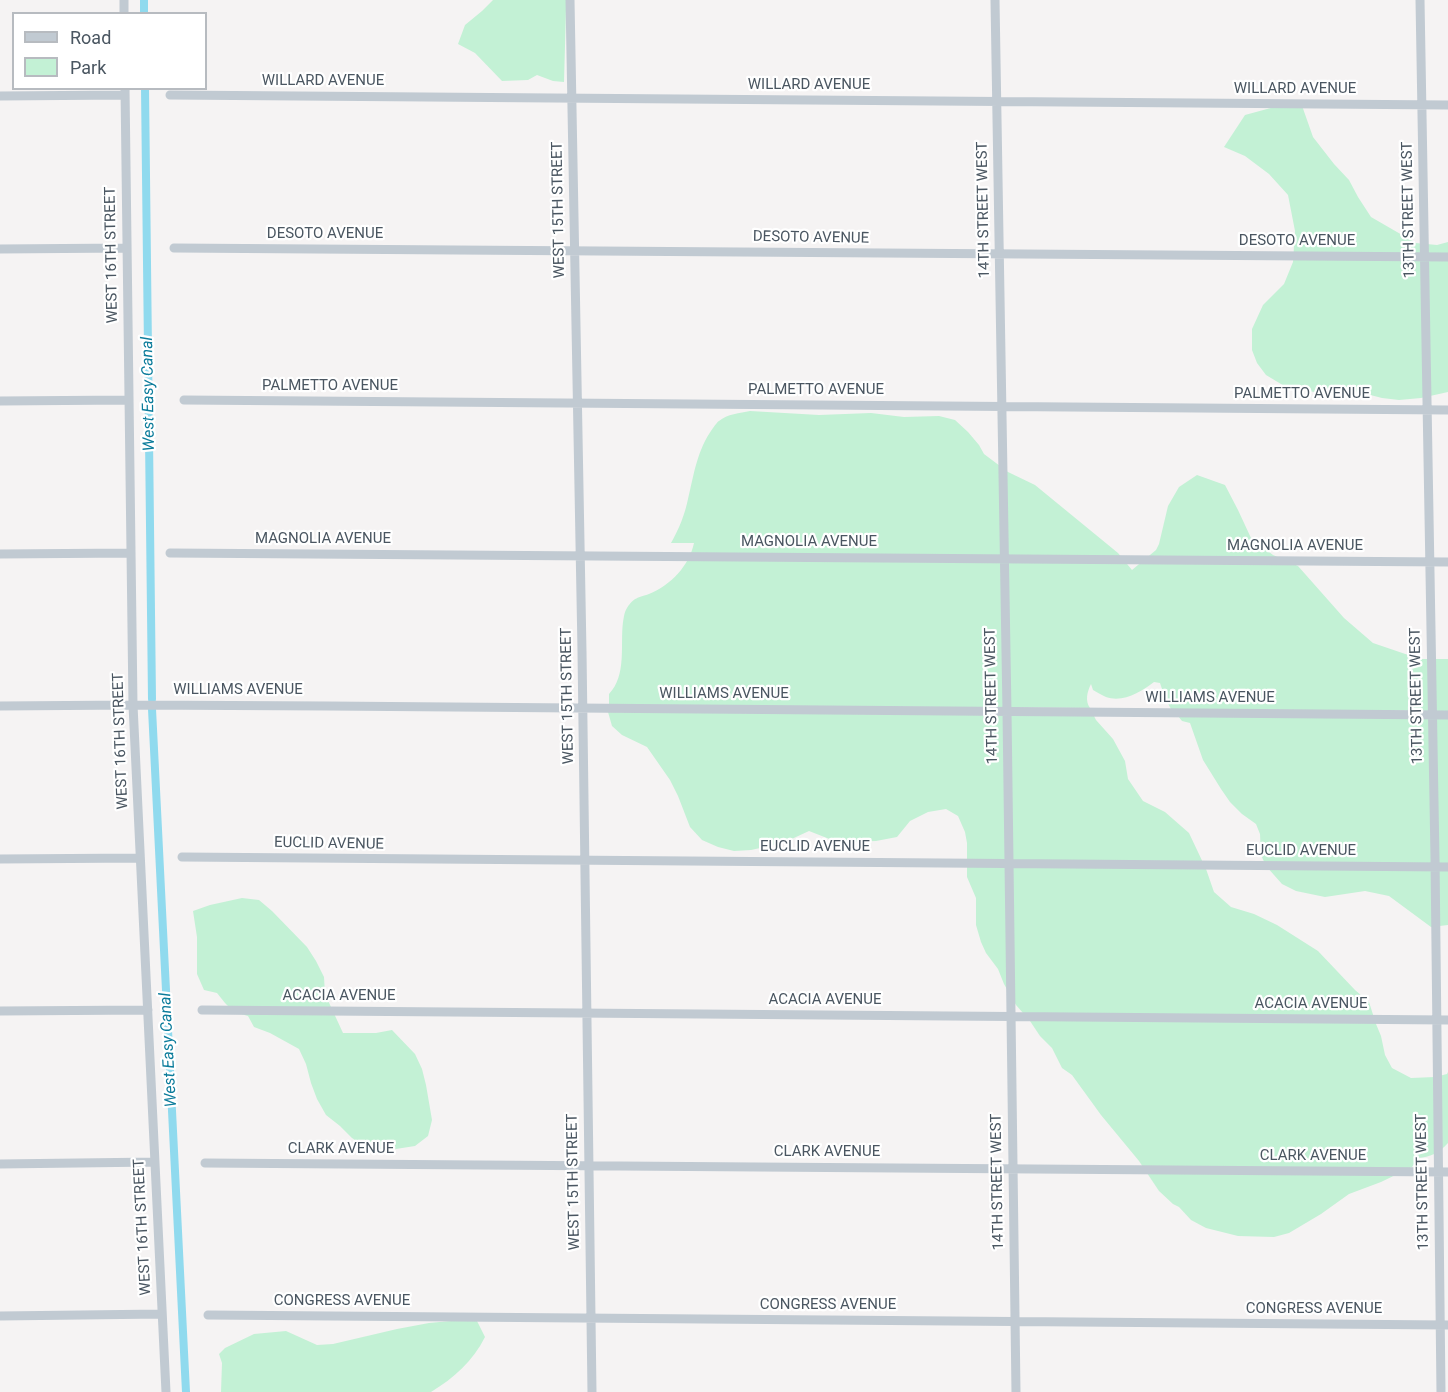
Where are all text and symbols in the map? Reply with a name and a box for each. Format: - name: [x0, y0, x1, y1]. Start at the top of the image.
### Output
- legend: [12, 12, 207, 90]
- text: Road: [70, 27, 111, 48]
- text: Park: [70, 57, 106, 78]
- street label: WILLARD AVENUE: [262, 72, 384, 90]
- street label: WILLARD AVENUE: [748, 76, 870, 94]
- street label: WILLARD AVENUE: [1234, 80, 1356, 98]
- street label: WEST 15TH STREET: [549, 141, 569, 279]
- street label: 14TH STREET WEST: [974, 141, 994, 279]
- street label: 13TH STREET WEST: [1399, 141, 1419, 279]
- street label: WEST 16TH STREET: [102, 186, 122, 324]
- street label: DESOTO AVENUE: [267, 225, 383, 243]
- street label: DESOTO AVENUE: [753, 228, 869, 248]
- street label: DESOTO AVENUE: [1239, 232, 1355, 250]
- water label: West Easy Canal: [138, 337, 160, 451]
- street label: PALMETTO AVENUE: [262, 377, 398, 395]
- street label: PALMETTO AVENUE: [748, 381, 884, 399]
- street label: PALMETTO AVENUE: [1234, 385, 1370, 403]
- street label: MAGNOLIA AVENUE: [255, 530, 391, 548]
- street label: MAGNOLIA AVENUE: [741, 533, 877, 551]
- street label: MAGNOLIA AVENUE: [1227, 537, 1363, 555]
- street label: WEST 15TH STREET: [558, 627, 578, 765]
- street label: 14TH STREET WEST: [982, 627, 1002, 765]
- street label: 13TH STREET WEST: [1407, 627, 1427, 765]
- street label: WEST 16TH STREET: [110, 672, 132, 810]
- street label: WILLIAMS AVENUE: [173, 681, 303, 699]
- street label: WILLIAMS AVENUE: [659, 685, 789, 703]
- street label: WILLIAMS AVENUE: [1145, 689, 1275, 707]
- street label: EUCLID AVENUE: [274, 834, 384, 854]
- street label: EUCLID AVENUE: [760, 838, 870, 856]
- street label: EUCLID AVENUE: [1246, 842, 1356, 860]
- street label: ACACIA AVENUE: [283, 987, 395, 1005]
- street label: ACACIA AVENUE: [769, 991, 881, 1009]
- water label: West Easy Canal: [156, 992, 182, 1108]
- street label: ACACIA AVENUE: [1255, 995, 1367, 1013]
- street label: WEST 15TH STREET: [564, 1113, 584, 1251]
- street label: 14TH STREET WEST: [988, 1113, 1008, 1251]
- street label: 13TH STREET WEST: [1413, 1113, 1433, 1251]
- street label: CLARK AVENUE: [288, 1140, 394, 1158]
- street label: CLARK AVENUE: [774, 1143, 880, 1161]
- street label: CLARK AVENUE: [1260, 1147, 1366, 1165]
- street label: WEST 16TH STREET: [130, 1158, 156, 1296]
- street label: CONGRESS AVENUE: [274, 1292, 410, 1310]
- street label: CONGRESS AVENUE: [760, 1296, 896, 1314]
- street label: CONGRESS AVENUE: [1246, 1300, 1382, 1318]

